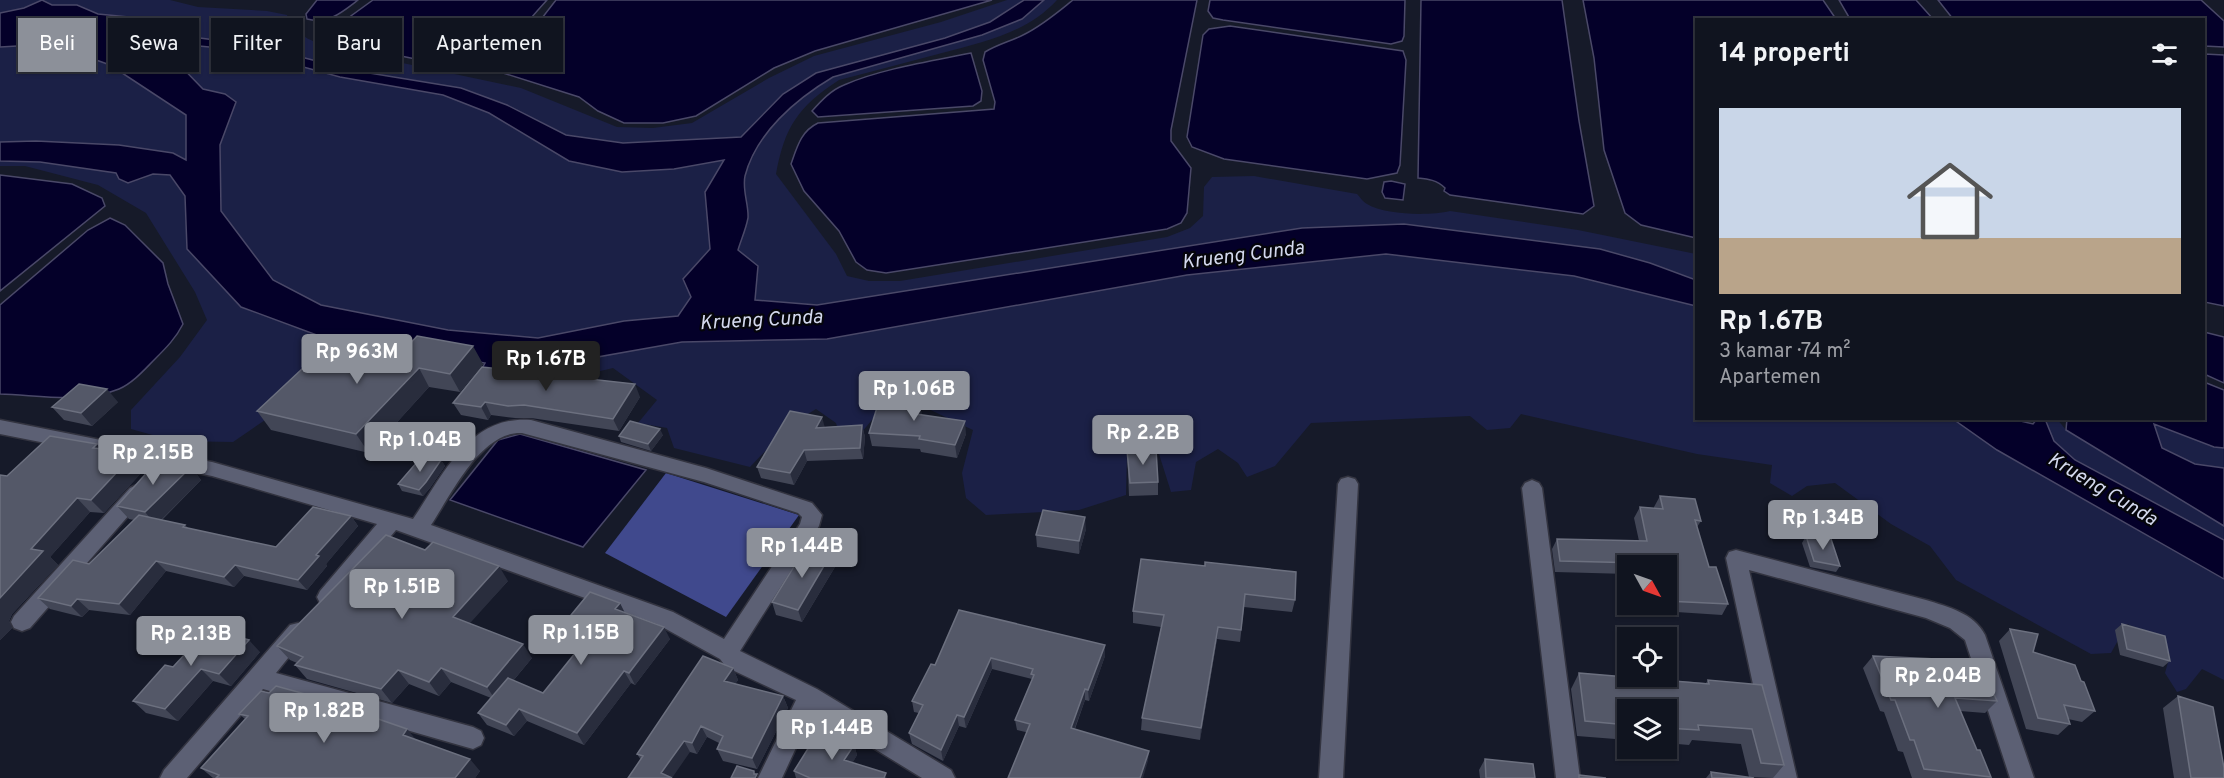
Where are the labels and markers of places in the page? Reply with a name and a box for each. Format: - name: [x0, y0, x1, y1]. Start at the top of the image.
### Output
- pin: Rp 963M: [302, 334, 412, 385]
- pin: Rp 1.67B: [484, 341, 608, 392]
- pin: Rp 1.06B: [852, 371, 976, 422]
- pin: Rp 2.2B: [1088, 415, 1198, 466]
- pin: Rp 1.04B: [358, 422, 482, 473]
- pin: Rp 2.15B: [91, 435, 215, 486]
- pin: Rp 1.34B: [1761, 500, 1885, 551]
- pin: Rp 1.44B: [740, 528, 864, 579]
- pin: Rp 1.51B: [340, 569, 464, 620]
- pin: Rp 1.15B: [519, 615, 643, 666]
- pin: Rp 2.13B: [129, 616, 253, 667]
- pin: Rp 2.04B: [1876, 658, 2000, 709]
- pin: Rp 1.82B: [262, 693, 386, 744]
- pin: Rp 1.44B: [770, 710, 894, 761]

